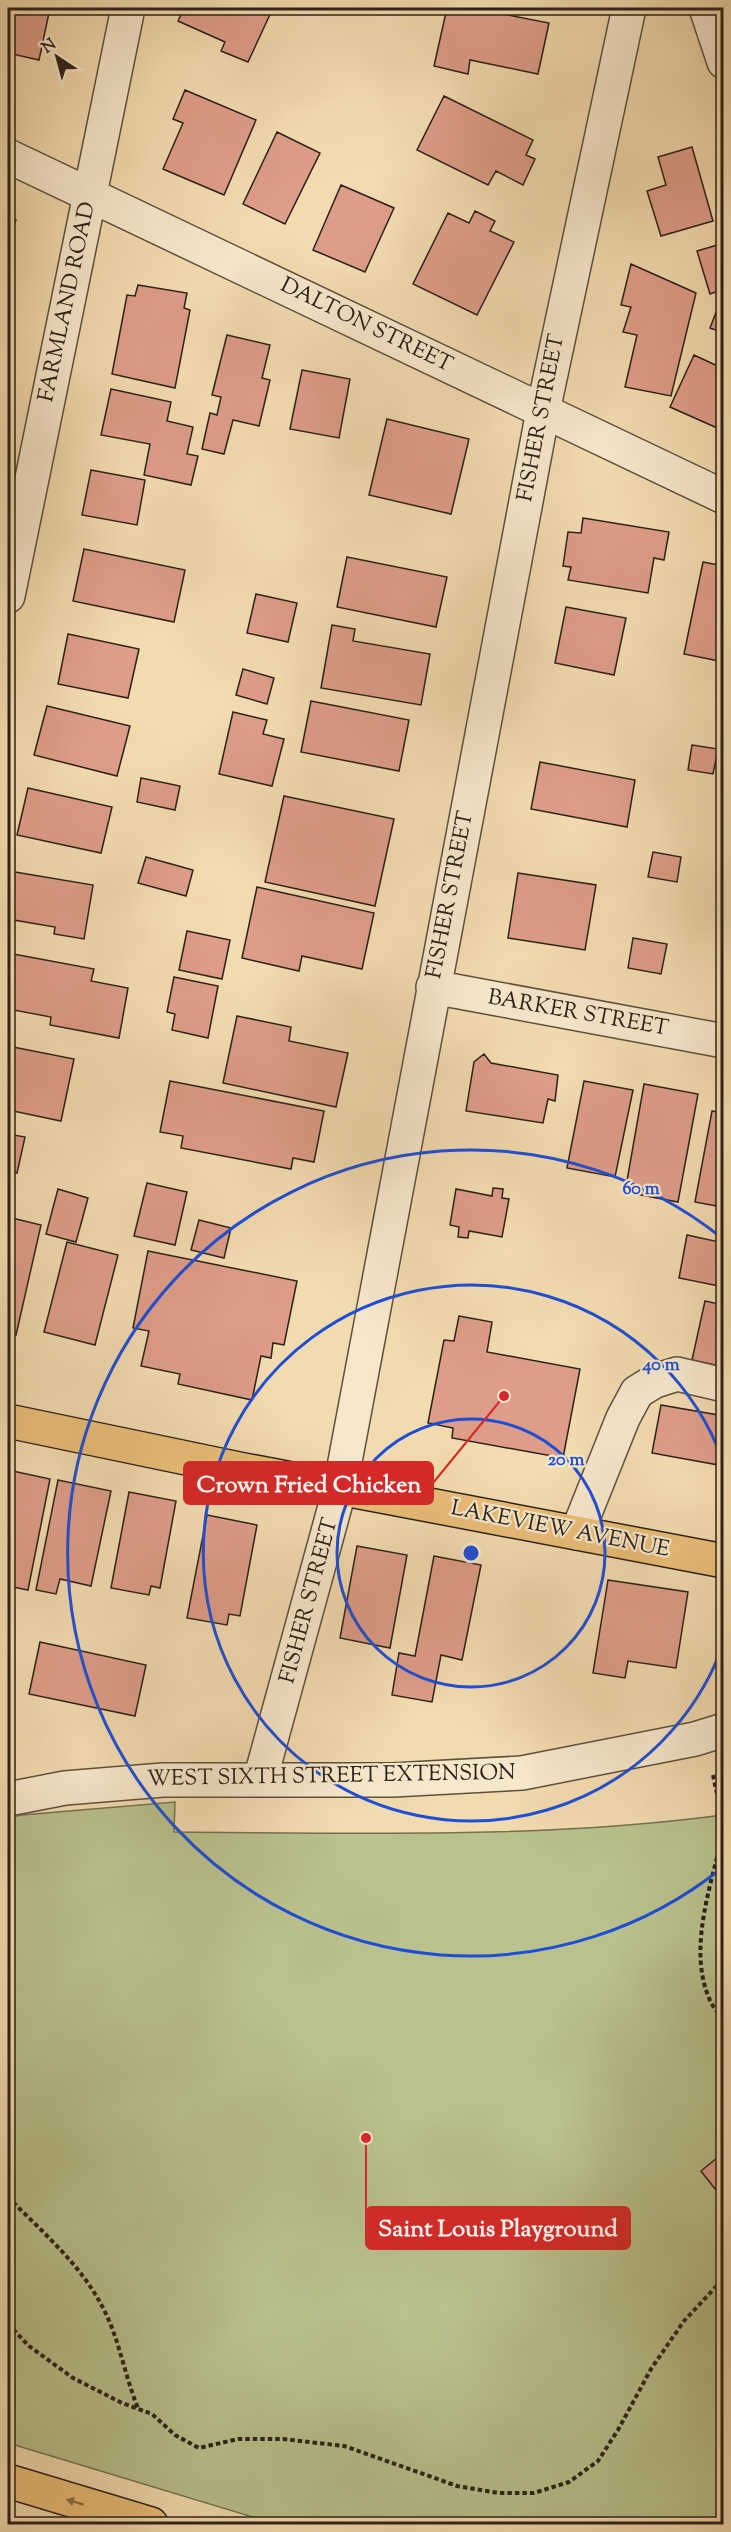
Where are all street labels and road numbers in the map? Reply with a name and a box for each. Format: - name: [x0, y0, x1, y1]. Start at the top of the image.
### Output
- street label: FARMLAND ROAD: [31, 199, 105, 405]
- street label: DALTON STREET: [274, 270, 458, 382]
- street label: FISHER STREET: [510, 331, 574, 505]
- street label: FISHER STREET: [419, 808, 483, 982]
- street label: BARKER STREET: [485, 982, 671, 1046]
- street label: LAKEVIEW AVENUE: [448, 1493, 672, 1567]
- street label: FISHER STREET: [273, 1514, 348, 1687]
- street label: WEST SIXTH STREET EXTENSION: [146, 1758, 516, 1796]

